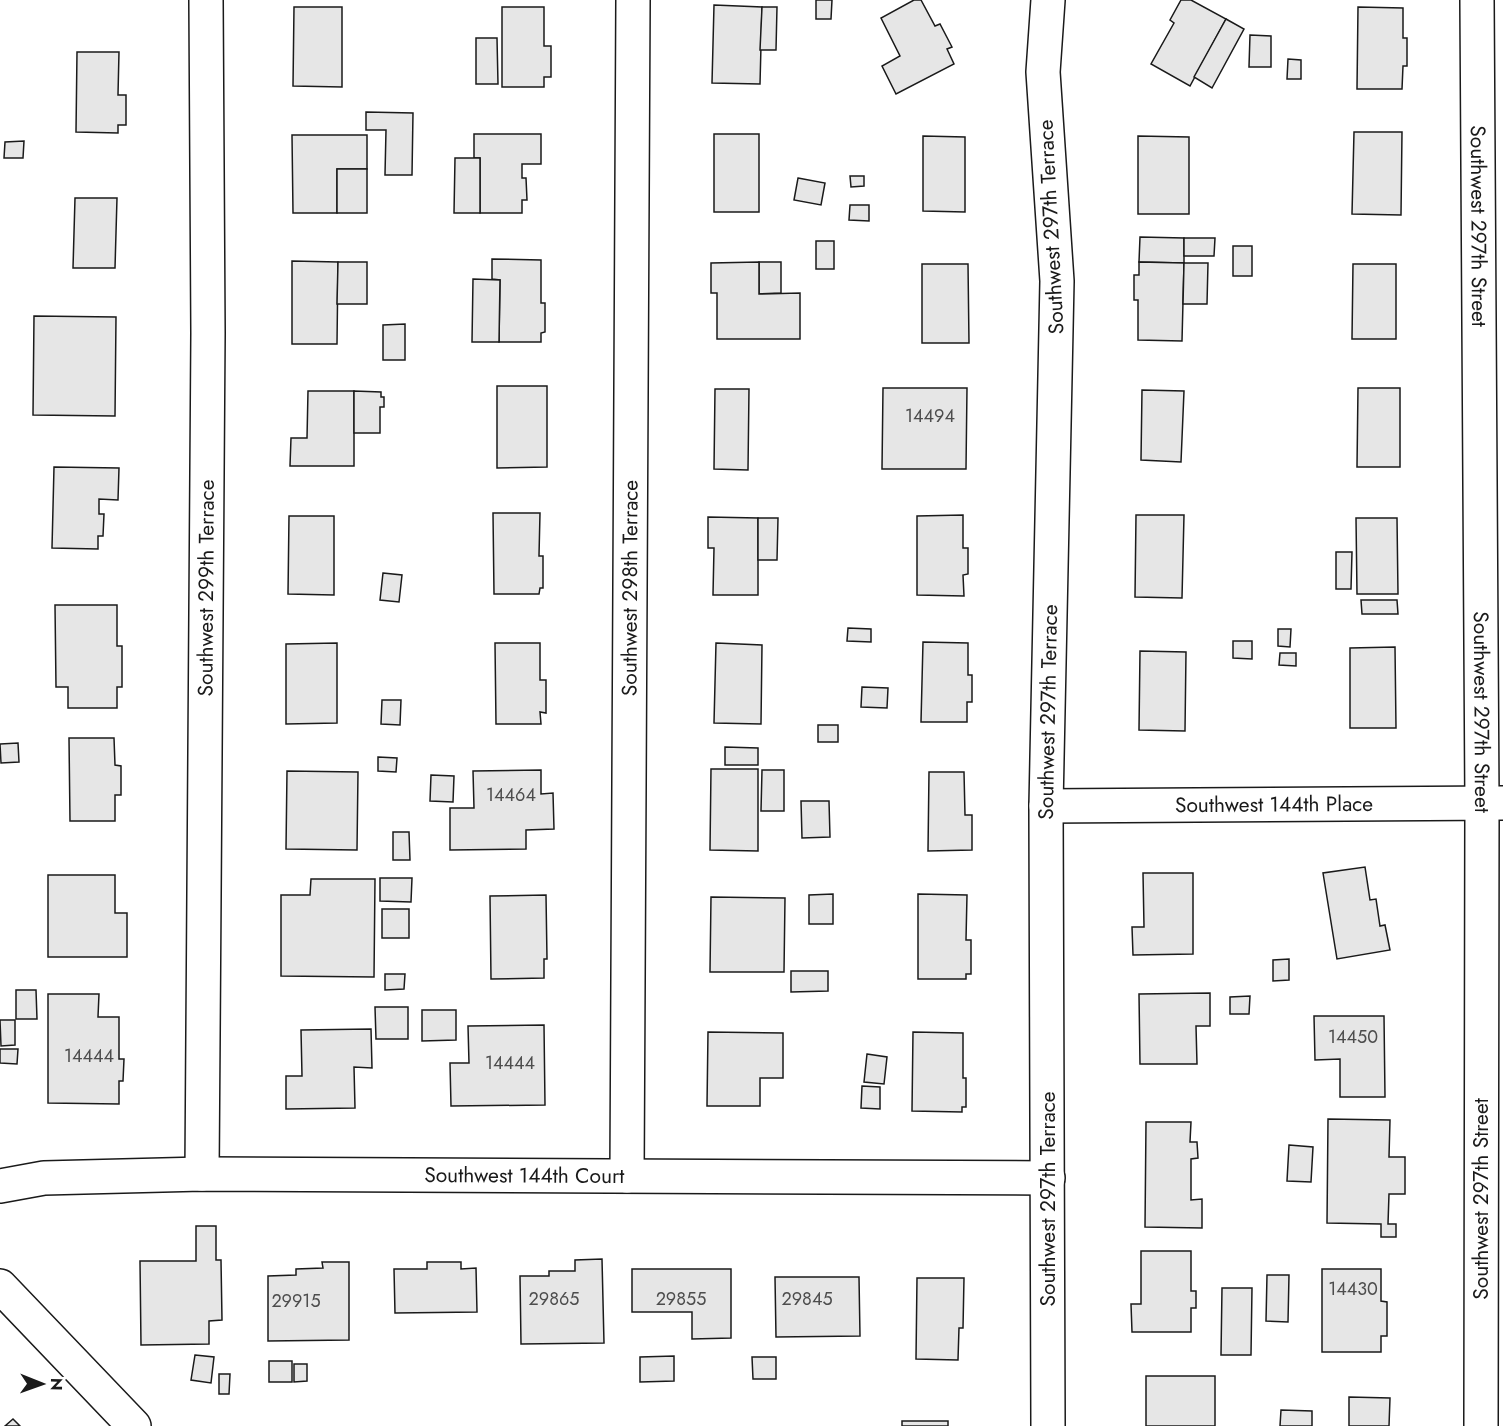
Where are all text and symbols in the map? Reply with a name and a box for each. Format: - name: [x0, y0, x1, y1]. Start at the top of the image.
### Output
- street label: Southwest 297th Terrace: [1030, 119, 1072, 335]
- street label: Southwest 297th Street: [1463, 125, 1494, 327]
- house number: 14494: [905, 403, 955, 429]
- street label: Southwest 299th Terrace: [190, 479, 222, 697]
- street label: Southwest 298th Terrace: [614, 480, 646, 696]
- street label: Southwest 297th Terrace: [1031, 604, 1065, 820]
- street label: Southwest 297th Street: [1466, 611, 1497, 813]
- house number: 14464: [486, 782, 536, 808]
- street label: Southwest 144th Place: [1175, 789, 1373, 820]
- house number: 14450: [1328, 1024, 1378, 1050]
- house number: 14444: [64, 1043, 114, 1069]
- house number: 14444: [485, 1050, 535, 1076]
- street label: Southwest 297th Terrace: [1033, 1091, 1063, 1307]
- street label: Southwest 297th Street: [1466, 1098, 1496, 1300]
- street label: Southwest 144th Court: [424, 1160, 624, 1191]
- house number: 14430: [1328, 1276, 1378, 1302]
- house number: 29865: [529, 1286, 579, 1312]
- house number: 29855: [656, 1286, 706, 1312]
- house number: 29845: [781, 1286, 833, 1312]
- house number: 29915: [271, 1288, 321, 1314]
- north arrow: [12, 1354, 72, 1414]
- text: N: [45, 1378, 68, 1391]

